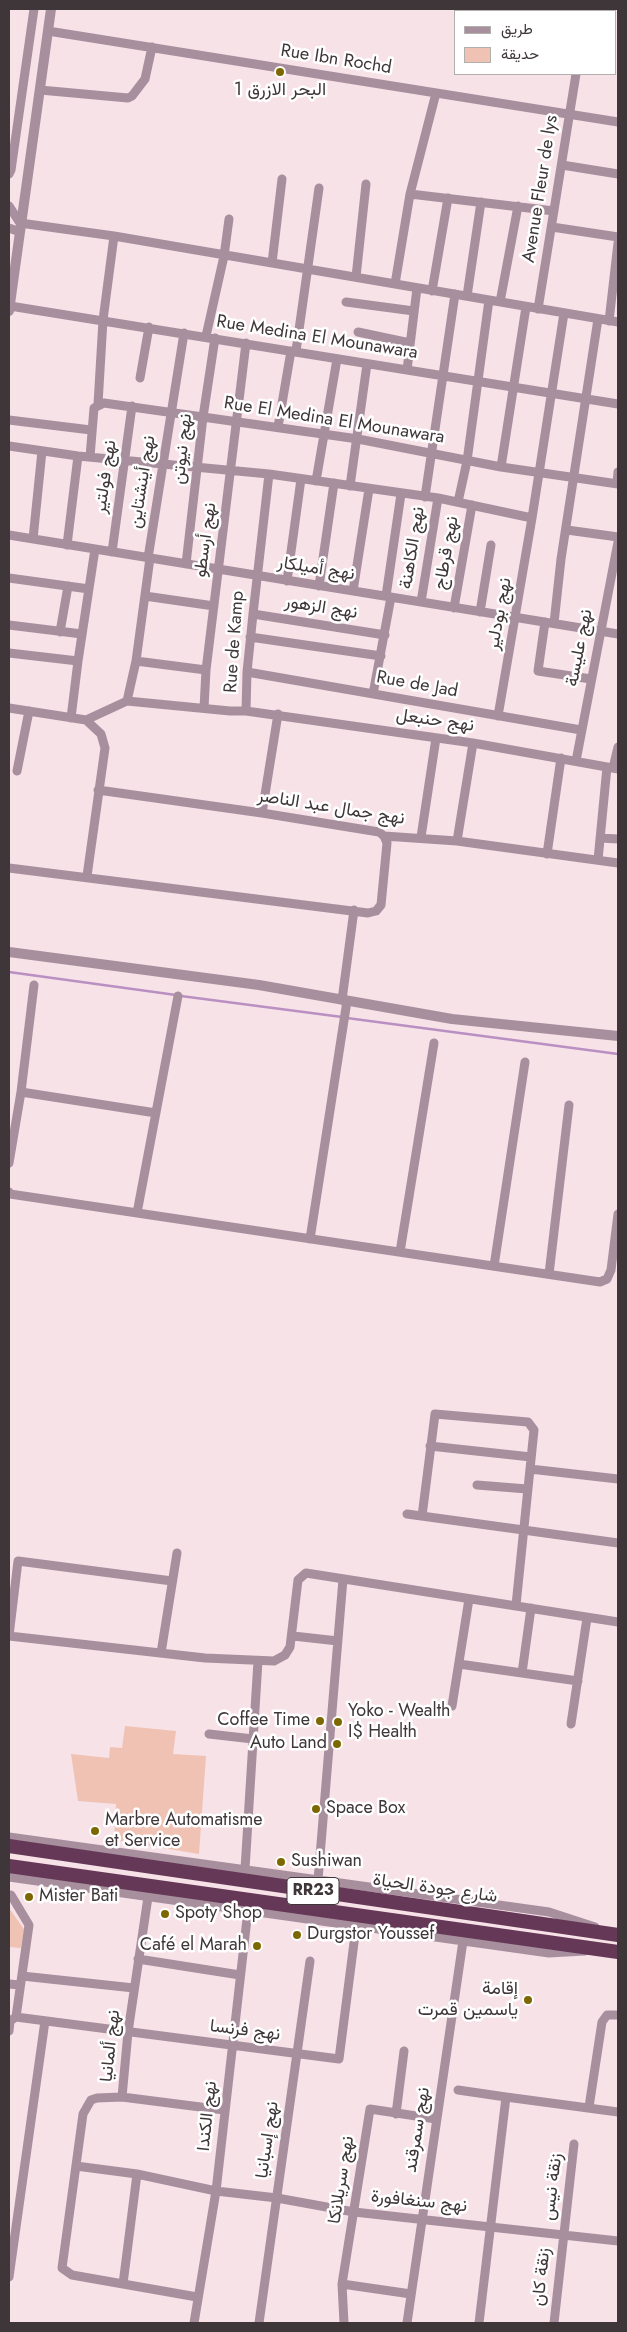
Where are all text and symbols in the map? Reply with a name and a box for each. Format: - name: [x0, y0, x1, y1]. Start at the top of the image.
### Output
- legend: [454, 10, 617, 75]
- text: طريق: [501, 18, 533, 40]
- street label: Rue Ibn Rochd: [279, 41, 393, 79]
- text: حديقة: [501, 43, 539, 65]
- marker: 1 البحر الازرق: [274, 66, 286, 78]
- place label: 1 البحر الازرق: [234, 80, 326, 102]
- street label: Avenue Fleur de lys: [519, 114, 563, 264]
- street label: Rue Medina El Mounawara: [215, 311, 419, 365]
- street label: Rue El Medina El Mounawara: [222, 393, 446, 449]
- street label: نهج نيوتن: [169, 413, 197, 485]
- street label: نهج أينشتاين: [125, 434, 161, 530]
- street label: نهج فولتير: [90, 439, 122, 515]
- street label: نهج أرسطو: [190, 501, 222, 579]
- street label: نهج الكاهنة: [396, 505, 430, 591]
- street label: نهج قرطاج: [430, 515, 464, 591]
- street label: نهج أميلكار: [276, 552, 356, 586]
- street label: نهج بودلير: [483, 576, 517, 652]
- street label: Rue de Kamp: [221, 590, 249, 694]
- street label: نهج الزهور: [283, 592, 359, 624]
- street label: نهج عليسة: [562, 608, 598, 688]
- street label: Rue de Jad: [375, 667, 459, 703]
- street label: نهج حنبعل: [395, 705, 475, 737]
- street label: نهج جمال عبد الناصر: [256, 786, 406, 830]
- place label: Yoko - Wealth I$ Health: [348, 1701, 450, 1744]
- place label: Coffee Time: [217, 1710, 310, 1732]
- marker: Coffee Time: [314, 1715, 326, 1727]
- marker: Yoko - Wealth I$ Health: [332, 1716, 344, 1728]
- place label: Auto Land: [250, 1733, 327, 1755]
- marker: Auto Land: [331, 1738, 343, 1750]
- place label: Space Box: [326, 1798, 405, 1820]
- marker: Space Box: [310, 1803, 322, 1815]
- place label: Marbre Automatisme et Service: [105, 1810, 263, 1852]
- marker: Marbre Automatisme et Service: [89, 1825, 101, 1837]
- place label: Sushiwan: [291, 1851, 362, 1873]
- marker: Sushiwan: [275, 1856, 287, 1868]
- street label: شارع جودة الحياة: [371, 1870, 499, 1908]
- road number: RR23: [287, 1878, 339, 1904]
- place label: Mister Bati: [39, 1886, 118, 1908]
- marker: Mister Bati: [23, 1891, 35, 1903]
- place label: Spoty Shop: [175, 1903, 262, 1925]
- marker: Spoty Shop: [159, 1908, 171, 1920]
- place label: Durgstor Youssef: [307, 1924, 434, 1946]
- marker: Durgstor Youssef: [291, 1929, 303, 1941]
- place label: Café el Marah: [140, 1935, 247, 1957]
- marker: Café el Marah: [251, 1940, 263, 1952]
- place label: إقامة ياسمين قمرت: [418, 1979, 518, 2022]
- marker: إقامة ياسمين قمرت: [522, 1994, 534, 2006]
- street label: نهج ألمانيا: [96, 2009, 126, 2083]
- street label: نهج فرنسا: [209, 2016, 281, 2046]
- street label: نهج الكندا: [194, 2080, 222, 2152]
- street label: نهج سمرقند: [401, 2086, 435, 2174]
- street label: نهج إسبانيا: [252, 2100, 284, 2180]
- street label: نهج سريلانكا: [324, 2135, 360, 2225]
- street label: زنقة نيس: [538, 2152, 568, 2222]
- street label: نهج سنغافورة: [370, 2186, 468, 2218]
- street label: زنقة كان: [528, 2247, 556, 2307]

